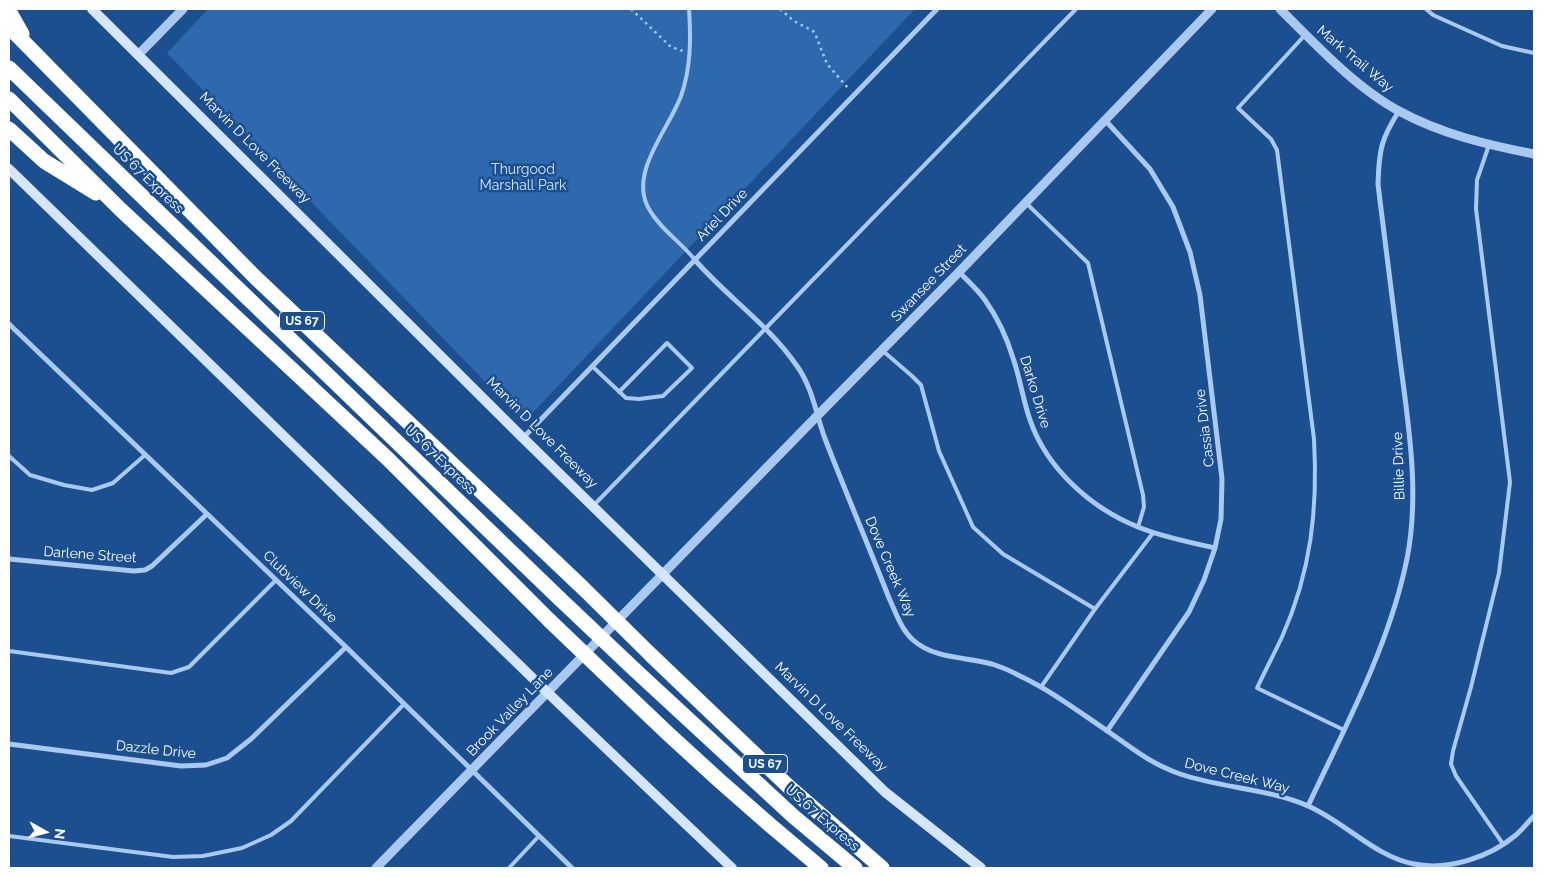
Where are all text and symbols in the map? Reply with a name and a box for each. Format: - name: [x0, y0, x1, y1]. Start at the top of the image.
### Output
- street label: Mark Trail Way: [1313, 22, 1397, 96]
- street label: Marvin D Love Freeway: [196, 89, 314, 207]
- street label: US 67 Express: [109, 141, 187, 217]
- park label: Thurgood Marshall Park: [479, 162, 567, 194]
- street label: Ariel Drive: [693, 185, 751, 245]
- street label: Swansee Street: [888, 241, 970, 325]
- road number: US 67: [280, 312, 324, 331]
- street label: Darko Drive: [1016, 354, 1054, 430]
- street label: Marvin D Love Freeway: [483, 374, 601, 492]
- street label: Cassia Drive: [1192, 388, 1218, 468]
- street label: US 67 Express: [401, 422, 479, 498]
- street label: Billie Drive: [1389, 432, 1409, 500]
- street label: Dove Creek Way: [861, 514, 919, 620]
- street label: Darlene Street: [43, 543, 137, 567]
- street label: Clubview Drive: [259, 547, 341, 627]
- street label: Marvin D Love Freeway: [771, 659, 891, 775]
- street label: Brook Valley Lane: [463, 664, 557, 760]
- street label: Dazzle Drive: [115, 737, 197, 763]
- road number: US 67: [742, 754, 788, 774]
- street label: Dove Creek Way: [1183, 755, 1291, 797]
- street label: US 67 Express: [781, 781, 863, 855]
- north arrow: [20, 807, 70, 857]
- text: N: [51, 828, 68, 840]

